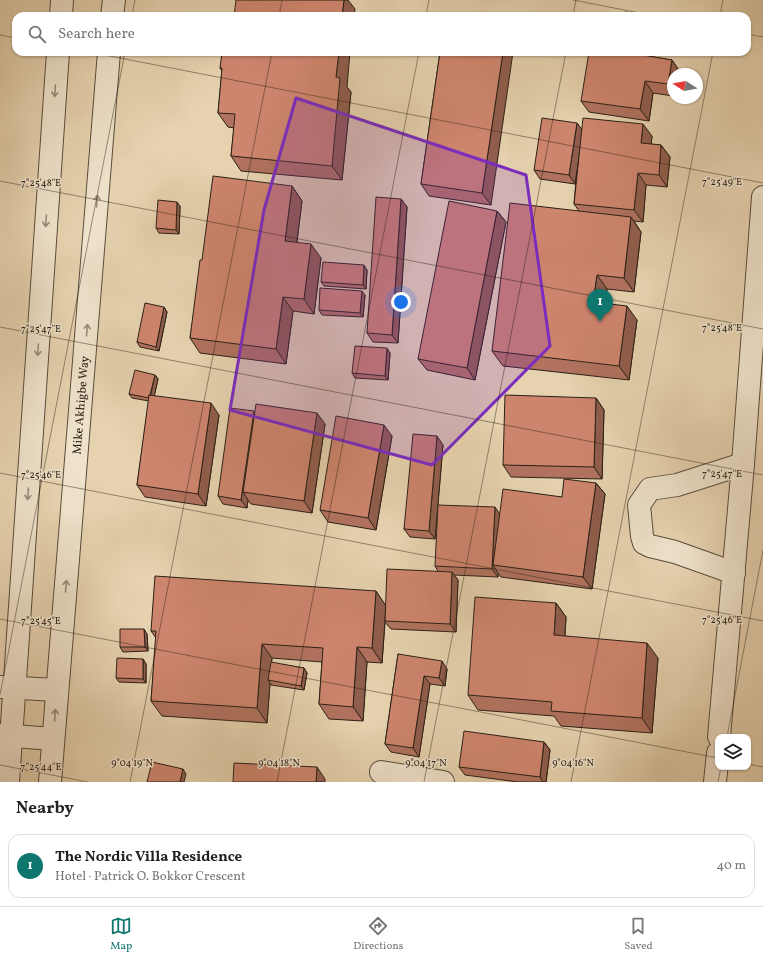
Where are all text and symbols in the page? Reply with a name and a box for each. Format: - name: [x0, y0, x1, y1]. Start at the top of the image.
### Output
- search box: [12, 12, 751, 56]
- icon: search: [26, 23, 48, 45]
- text: Search here: [58, 24, 135, 45]
- north arrow: [667, 68, 703, 104]
- one-way arrow: [52, 84, 59, 97]
- text: 7°25'49"E: [702, 175, 742, 189]
- text: 7°25'48"E: [21, 176, 61, 190]
- one-way arrow: [94, 195, 101, 208]
- one-way arrow: [43, 214, 50, 227]
- pin: 1: [587, 289, 613, 322]
- your location: [391, 292, 411, 312]
- text: 7°25'48"E: [702, 321, 742, 335]
- text: 7°25'47"E: [21, 322, 61, 336]
- one-way arrow: [83, 324, 90, 337]
- one-way arrow: [34, 343, 41, 356]
- street label: Mike Akhigbe Way: [69, 355, 93, 455]
- text: 7°25'47"E: [702, 467, 742, 481]
- text: 7°25'46"E: [21, 468, 61, 482]
- one-way arrow: [24, 487, 31, 500]
- one-way arrow: [62, 580, 69, 593]
- text: 7°25'46"E: [702, 613, 742, 627]
- text: 7°25'45"E: [21, 614, 61, 628]
- one-way arrow: [52, 709, 59, 722]
- map controls: [715, 734, 751, 770]
- button: layers: [715, 734, 751, 770]
- text: 9°04'19"N: [111, 756, 153, 770]
- text: 9°04'18"N: [258, 756, 300, 770]
- text: 9°04'17"N: [405, 756, 447, 770]
- text: 9°04'16"N: [552, 756, 594, 770]
- text: 7°25'44"E: [21, 760, 61, 774]
- text: Nearby: [16, 797, 74, 820]
- text: The Nordic Villa Residence: [55, 847, 242, 868]
- text: 1: [27, 857, 33, 875]
- text: 40 m: [717, 857, 746, 875]
- text: Hotel · Patrick O. Bokkor Crescent: [55, 868, 246, 886]
- tab: Map: [110, 915, 132, 954]
- tab: Directions: [353, 915, 404, 954]
- tab: Saved: [624, 915, 653, 954]

